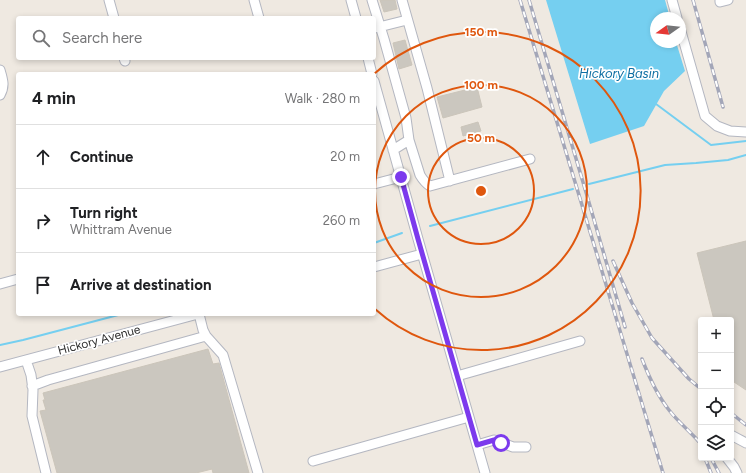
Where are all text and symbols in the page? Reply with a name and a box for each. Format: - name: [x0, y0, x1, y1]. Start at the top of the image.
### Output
- north arrow: [650, 12, 686, 48]
- search box: [16, 16, 376, 60]
- text: 150 m: [464, 25, 498, 39]
- icon: search: [30, 27, 52, 49]
- text: Search here: [62, 29, 142, 47]
- water label: Hickory Basin: [579, 66, 659, 81]
- text: 100 m: [464, 78, 498, 92]
- text: 4 min: [32, 88, 76, 108]
- text: Walk · 280 m: [285, 91, 360, 106]
- text: 50 m: [467, 131, 495, 145]
- icon: ahead: [32, 146, 54, 168]
- text: Continue: [70, 148, 133, 166]
- text: 20 m: [330, 149, 360, 164]
- route end: [392, 168, 410, 186]
- centre of rings: [474, 184, 488, 198]
- text: Turn right: [70, 204, 138, 222]
- icon: right: [32, 210, 54, 232]
- text: 260 m: [323, 213, 360, 228]
- text: Whittram Avenue: [70, 222, 172, 237]
- icon: arrive: [32, 274, 54, 296]
- text: Arrive at destination: [70, 276, 211, 294]
- map controls: [698, 317, 734, 461]
- button: +: [698, 317, 734, 353]
- street label: Hickory Avenue: [56, 322, 142, 358]
- button: −: [698, 353, 734, 389]
- button: locate: [698, 389, 734, 425]
- button: layers: [698, 425, 734, 461]
- route start: [492, 434, 510, 452]

